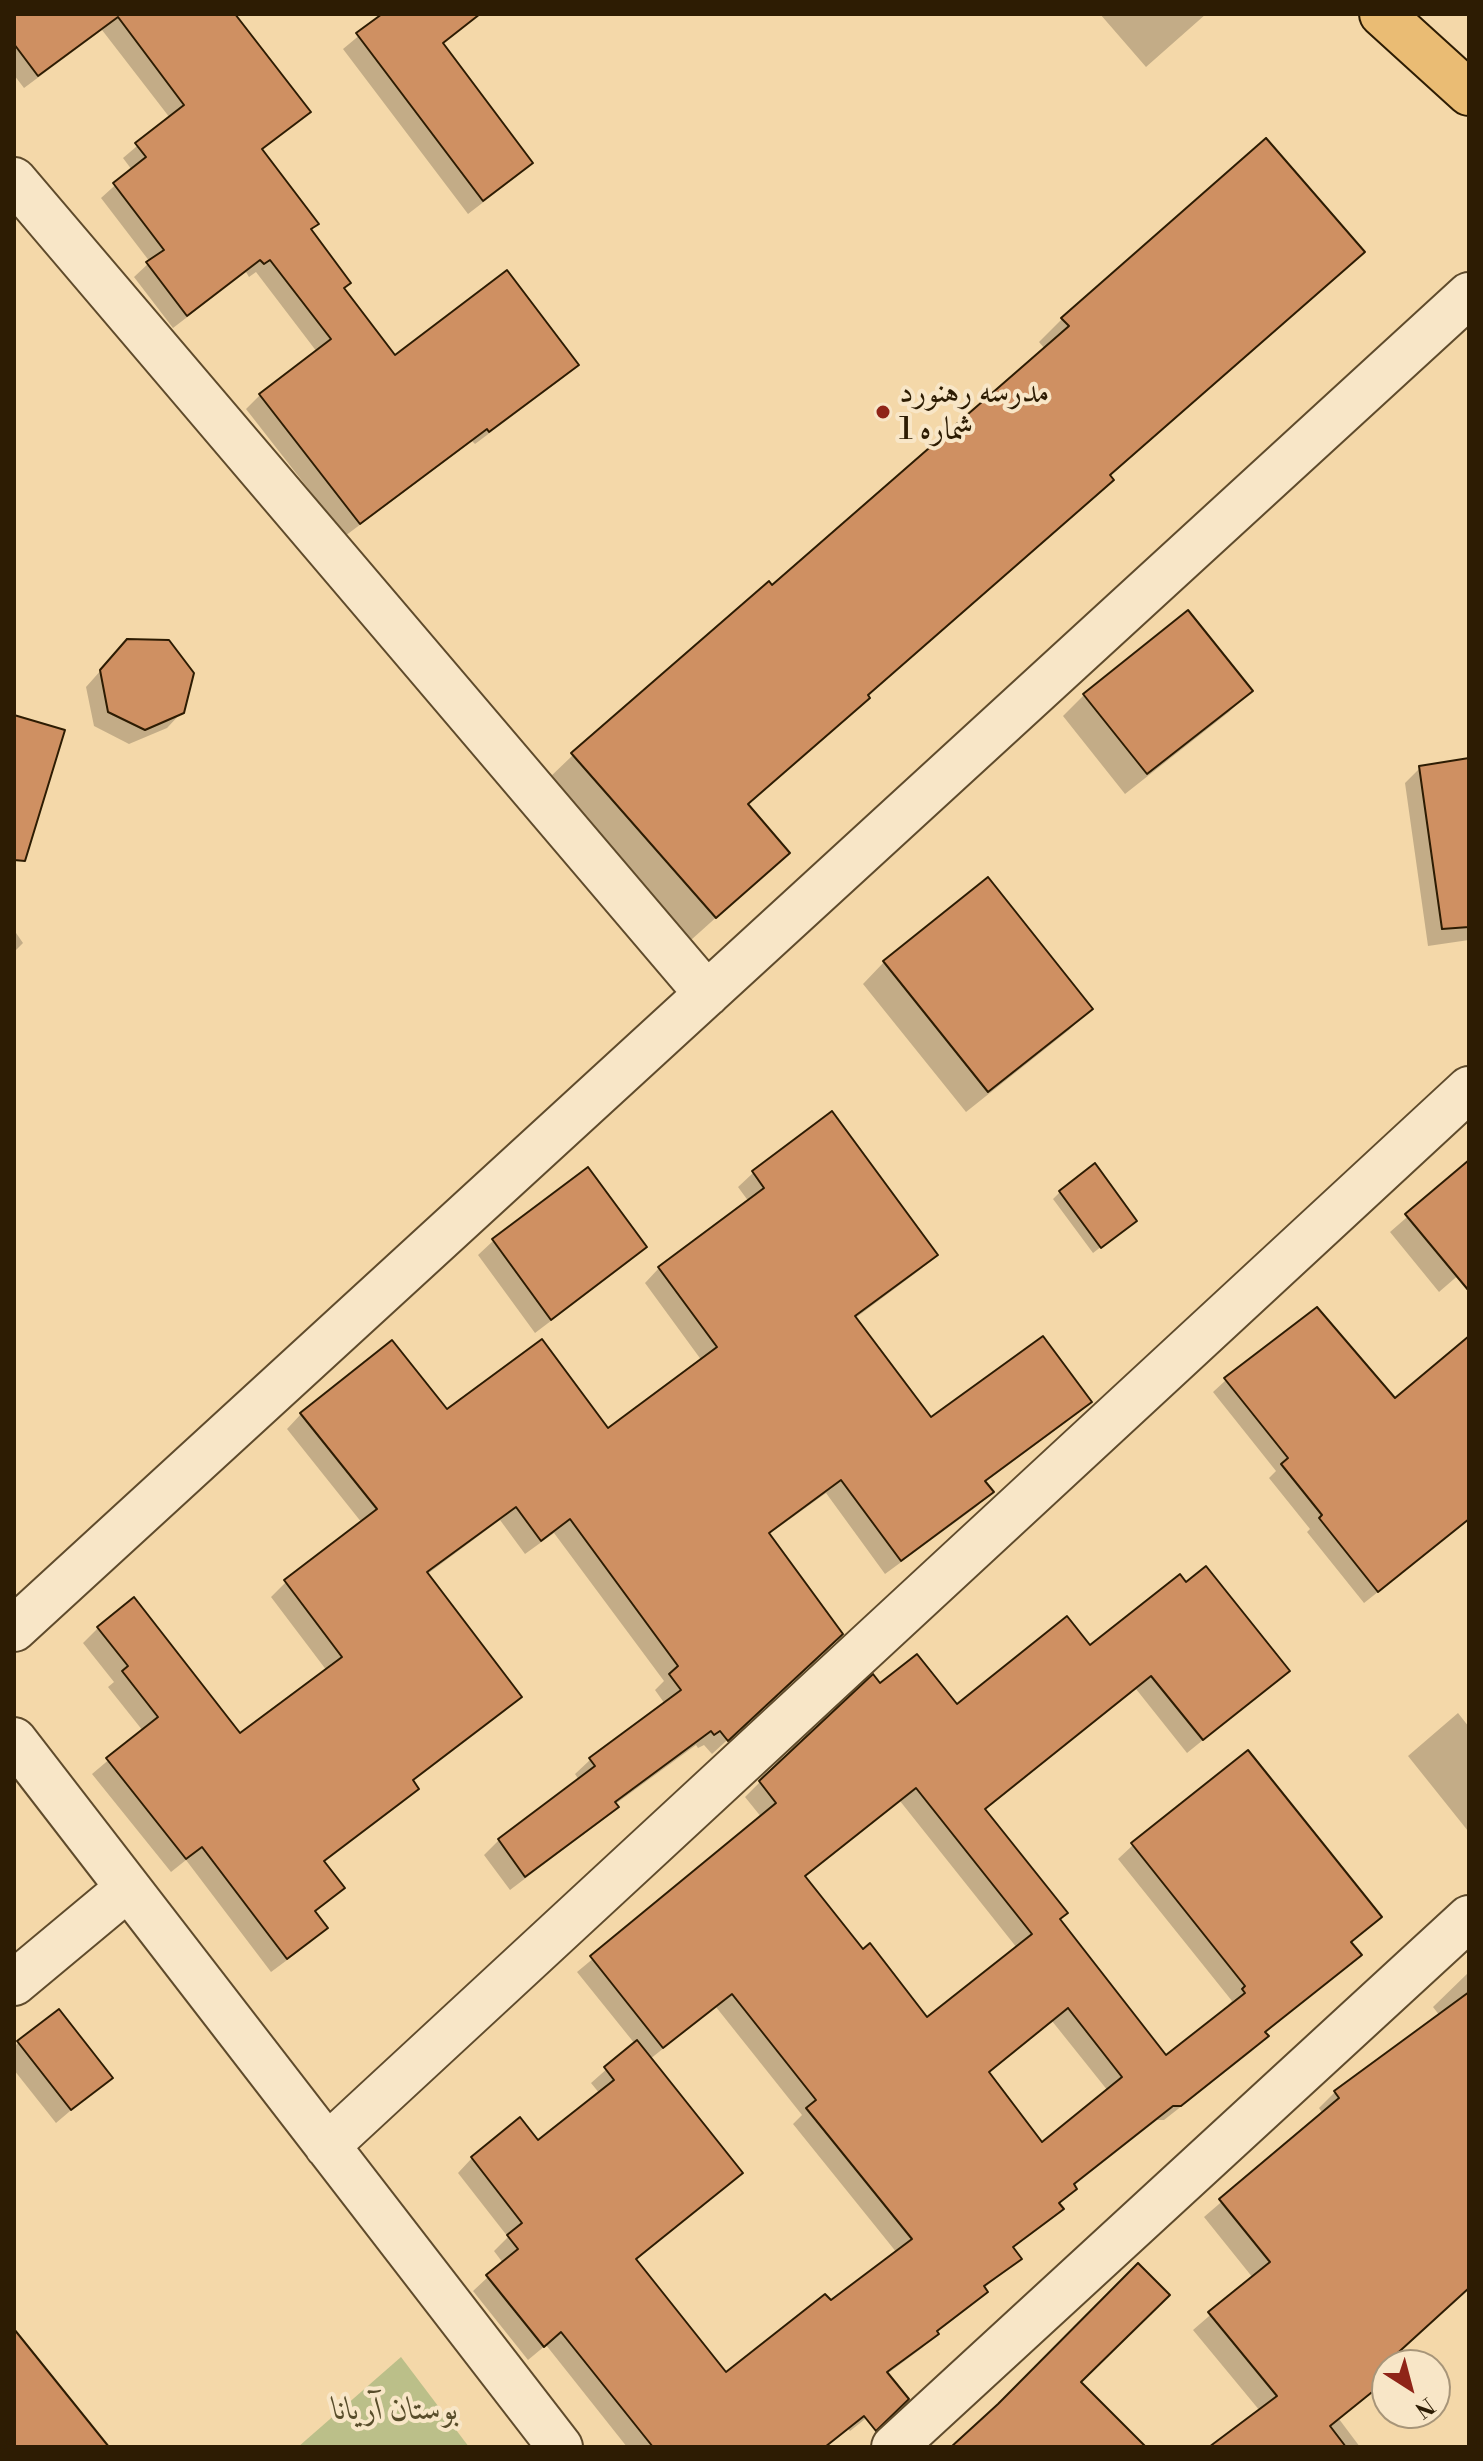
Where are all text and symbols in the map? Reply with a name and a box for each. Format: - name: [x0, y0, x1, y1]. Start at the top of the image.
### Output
- place label: مدرسه رهنورد شماره 1: [899, 375, 1049, 450]
- marker: مدرسه رهنورد شماره 1: [874, 403, 892, 421]
- north arrow: [1371, 2349, 1451, 2429]
- text: N: [1409, 2391, 1439, 2423]
- park label: بوستان آریانا: [333, 2392, 459, 2430]

